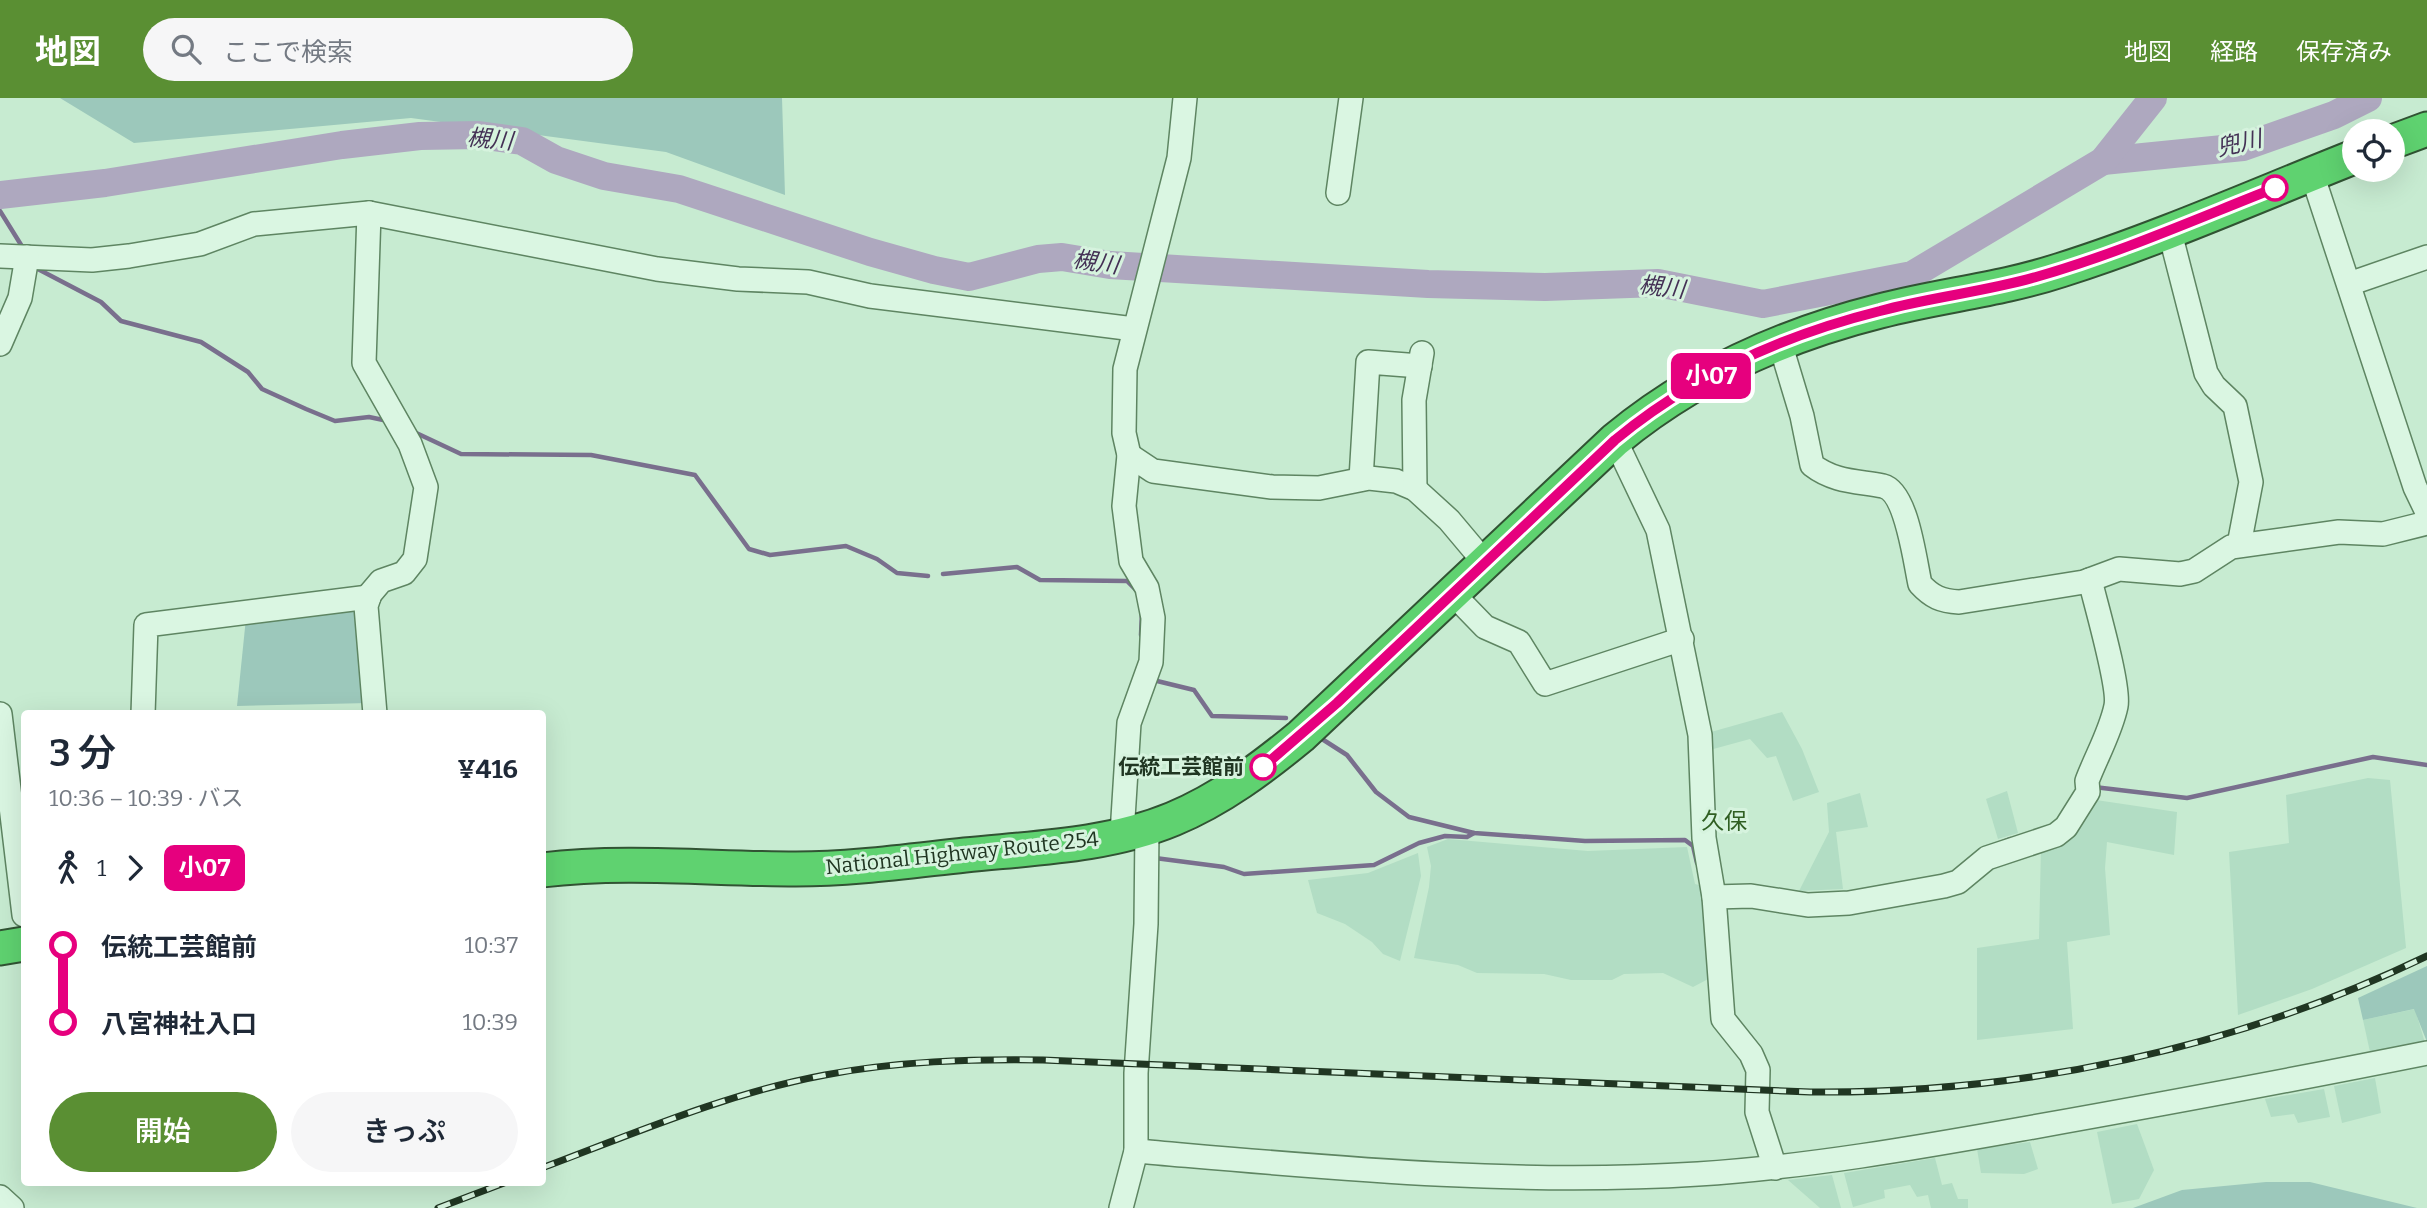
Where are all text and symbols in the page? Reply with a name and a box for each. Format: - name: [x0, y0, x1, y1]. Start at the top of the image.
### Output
- search box: [143, 18, 633, 81]
- icon: search: [167, 30, 205, 68]
- text: 地図: [35, 32, 101, 72]
- text: ここで検索: [223, 37, 353, 68]
- text: 地図: [2124, 38, 2172, 66]
- text: 経路: [2210, 38, 2258, 66]
- text: 保存済み: [2296, 38, 2392, 66]
- map controls: [2342, 119, 2405, 182]
- button: locate: [2342, 119, 2405, 182]
- water label: 槻川: [466, 123, 517, 155]
- water label: 兜川: [2213, 124, 2267, 162]
- unlabelled marker: [2262, 175, 2288, 201]
- water label: 槻川: [1071, 245, 1124, 279]
- water label: 槻川: [1638, 271, 1689, 304]
- line badge: 小07: [1671, 353, 1751, 399]
- text: 小07: [1685, 362, 1737, 390]
- text: 3 分: [49, 730, 116, 776]
- text: ¥416: [457, 754, 518, 785]
- place label: 伝統工芸館前: [1118, 754, 1244, 780]
- marker: 伝統工芸館前: [1250, 754, 1276, 780]
- text: 10:36 – 10:39 · バス: [49, 784, 244, 812]
- district label: 久保: [1701, 807, 1747, 835]
- street label: National Highway Route 254: [824, 826, 1100, 880]
- icon: walk: [49, 849, 87, 887]
- icon: forward: [116, 849, 154, 887]
- text: 1: [97, 854, 106, 882]
- text: 小07: [178, 854, 231, 882]
- text: 10:37: [464, 931, 518, 959]
- text: 伝統工芸館前: [101, 932, 257, 963]
- text: 10:39: [462, 1008, 518, 1036]
- text: 八宮神社入口: [101, 1009, 257, 1040]
- button: 開始: [49, 1092, 277, 1172]
- button: きっぷ: [291, 1092, 518, 1172]

